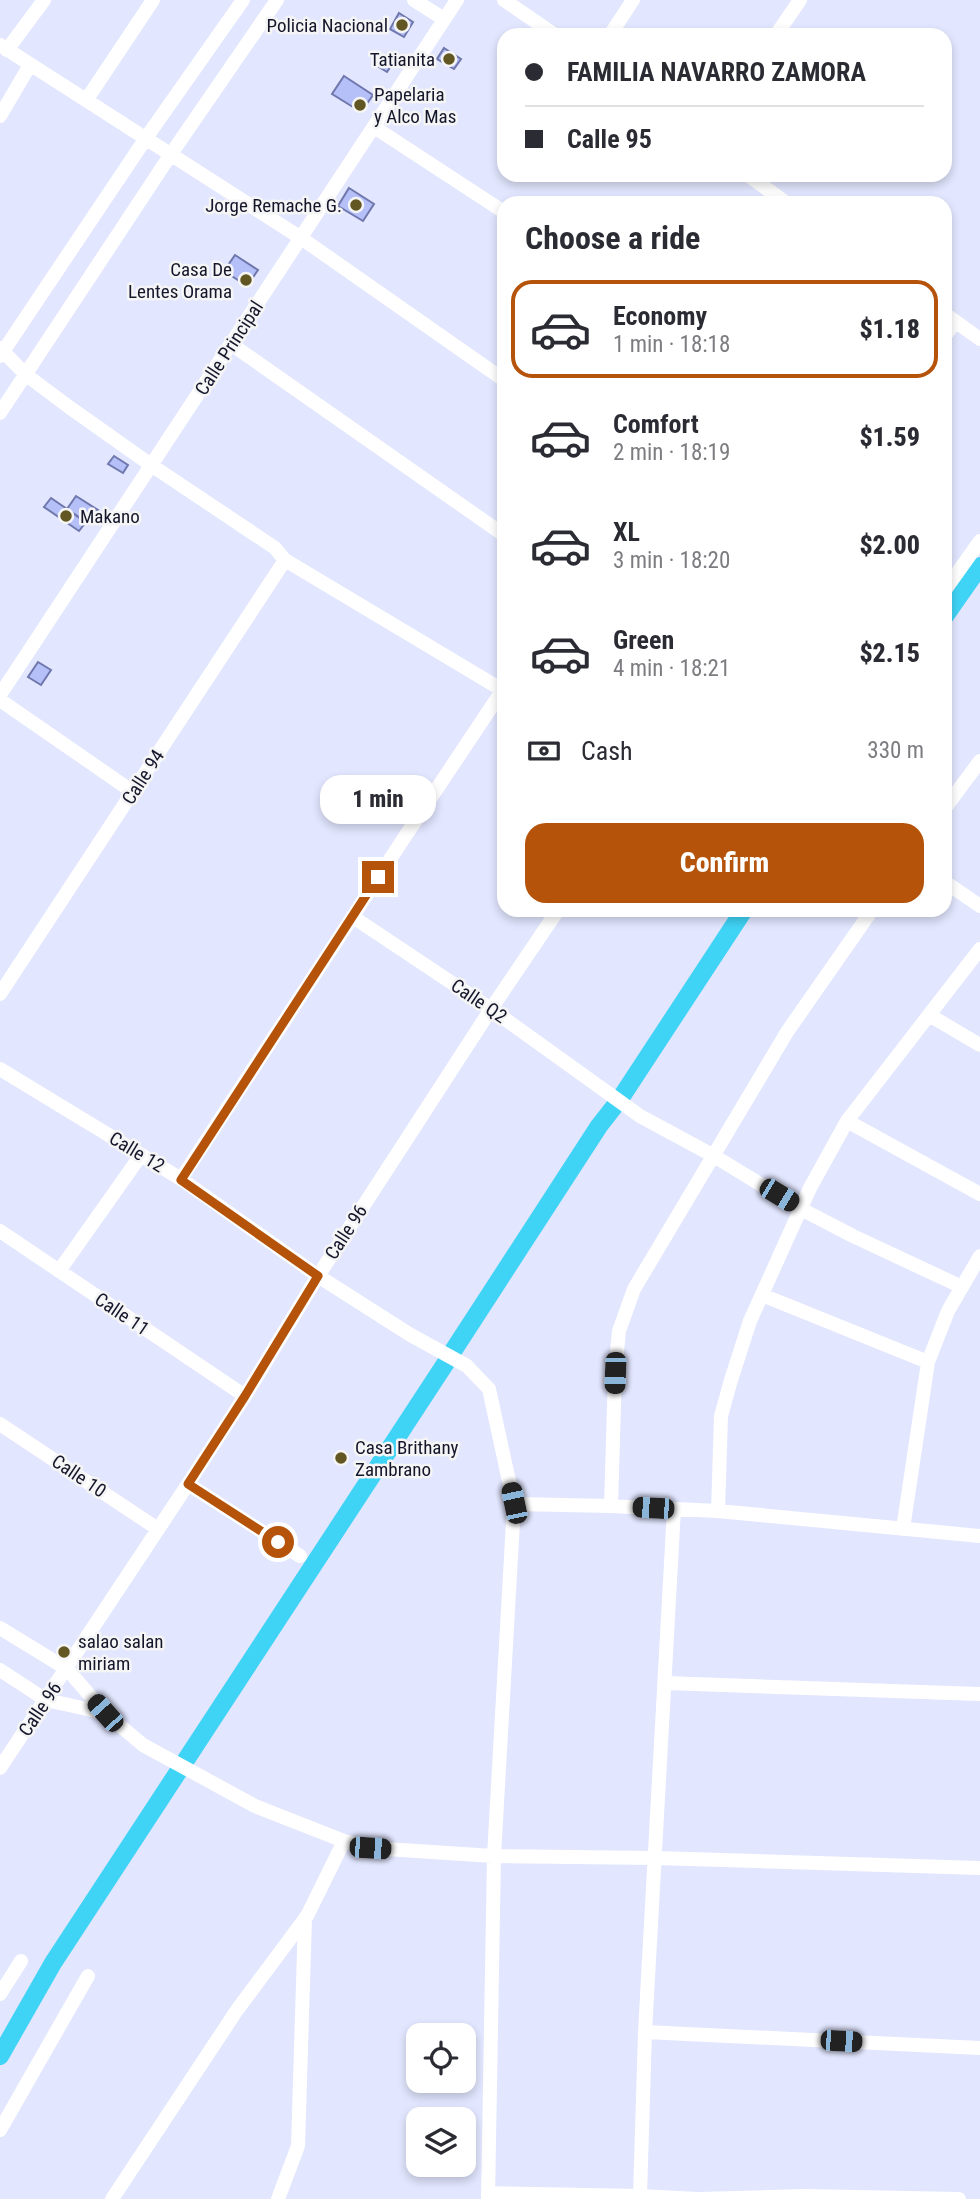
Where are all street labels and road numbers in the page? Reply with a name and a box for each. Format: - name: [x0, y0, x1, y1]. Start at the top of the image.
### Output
- street label: Calle Principal: [190, 297, 268, 399]
- street label: Calle 94: [117, 745, 169, 809]
- street label: Calle Q2: [447, 974, 511, 1028]
- street label: Calle 12: [105, 1127, 169, 1177]
- street label: Calle 96: [320, 1200, 372, 1264]
- street label: Calle 11: [90, 1288, 154, 1340]
- street label: Calle 10: [47, 1450, 111, 1502]
- street label: Calle 96: [14, 1677, 66, 1741]

